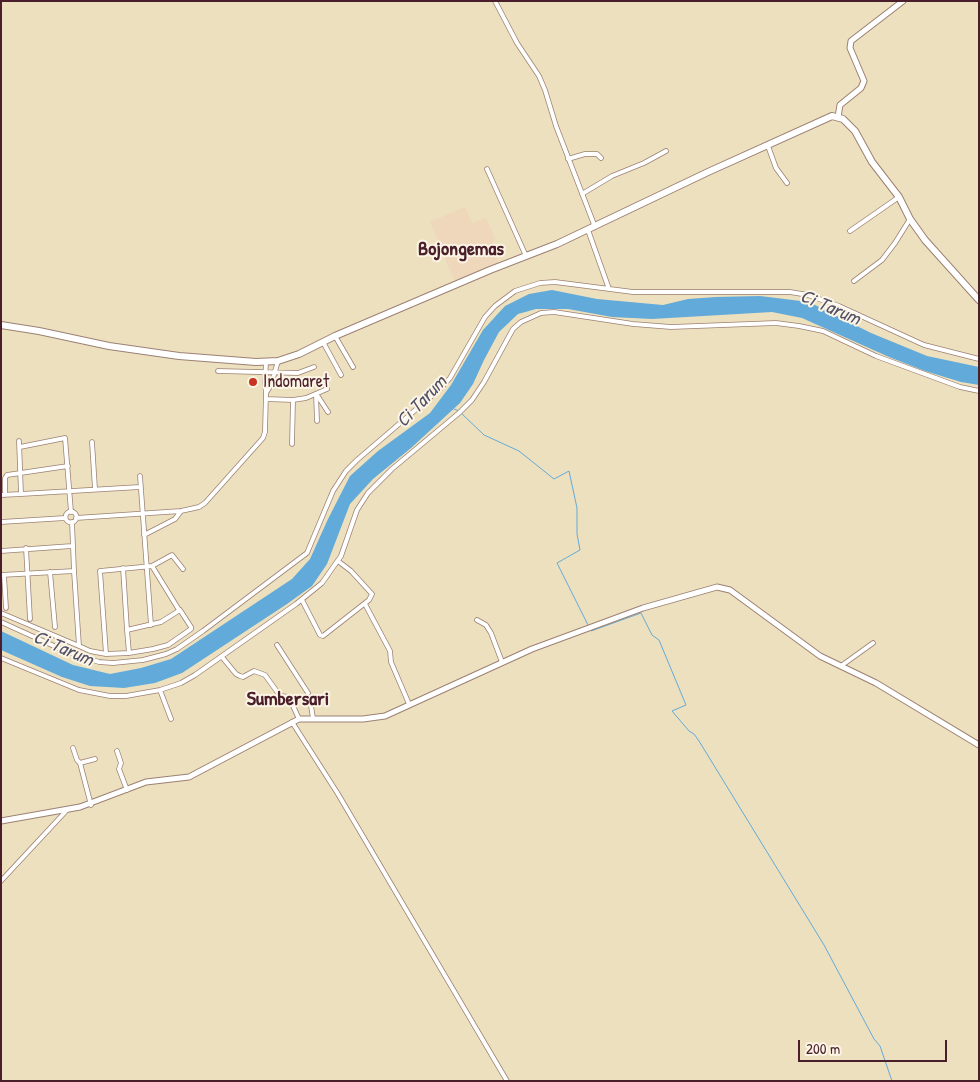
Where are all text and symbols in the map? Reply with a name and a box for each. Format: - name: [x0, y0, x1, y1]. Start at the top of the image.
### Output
- district label: Bojongemas: [418, 238, 504, 262]
- water label: Ci Tarum: [796, 285, 864, 331]
- place label: Indomaret: [263, 371, 329, 393]
- water label: Ci Tarum: [392, 371, 452, 433]
- marker: Indomaret: [247, 376, 259, 388]
- water label: Ci Tarum: [29, 626, 97, 672]
- district label: Sumbersari: [247, 688, 329, 712]
- scale bar: [800, 1030, 949, 1062]
- text: 200 m: [806, 1038, 840, 1059]

